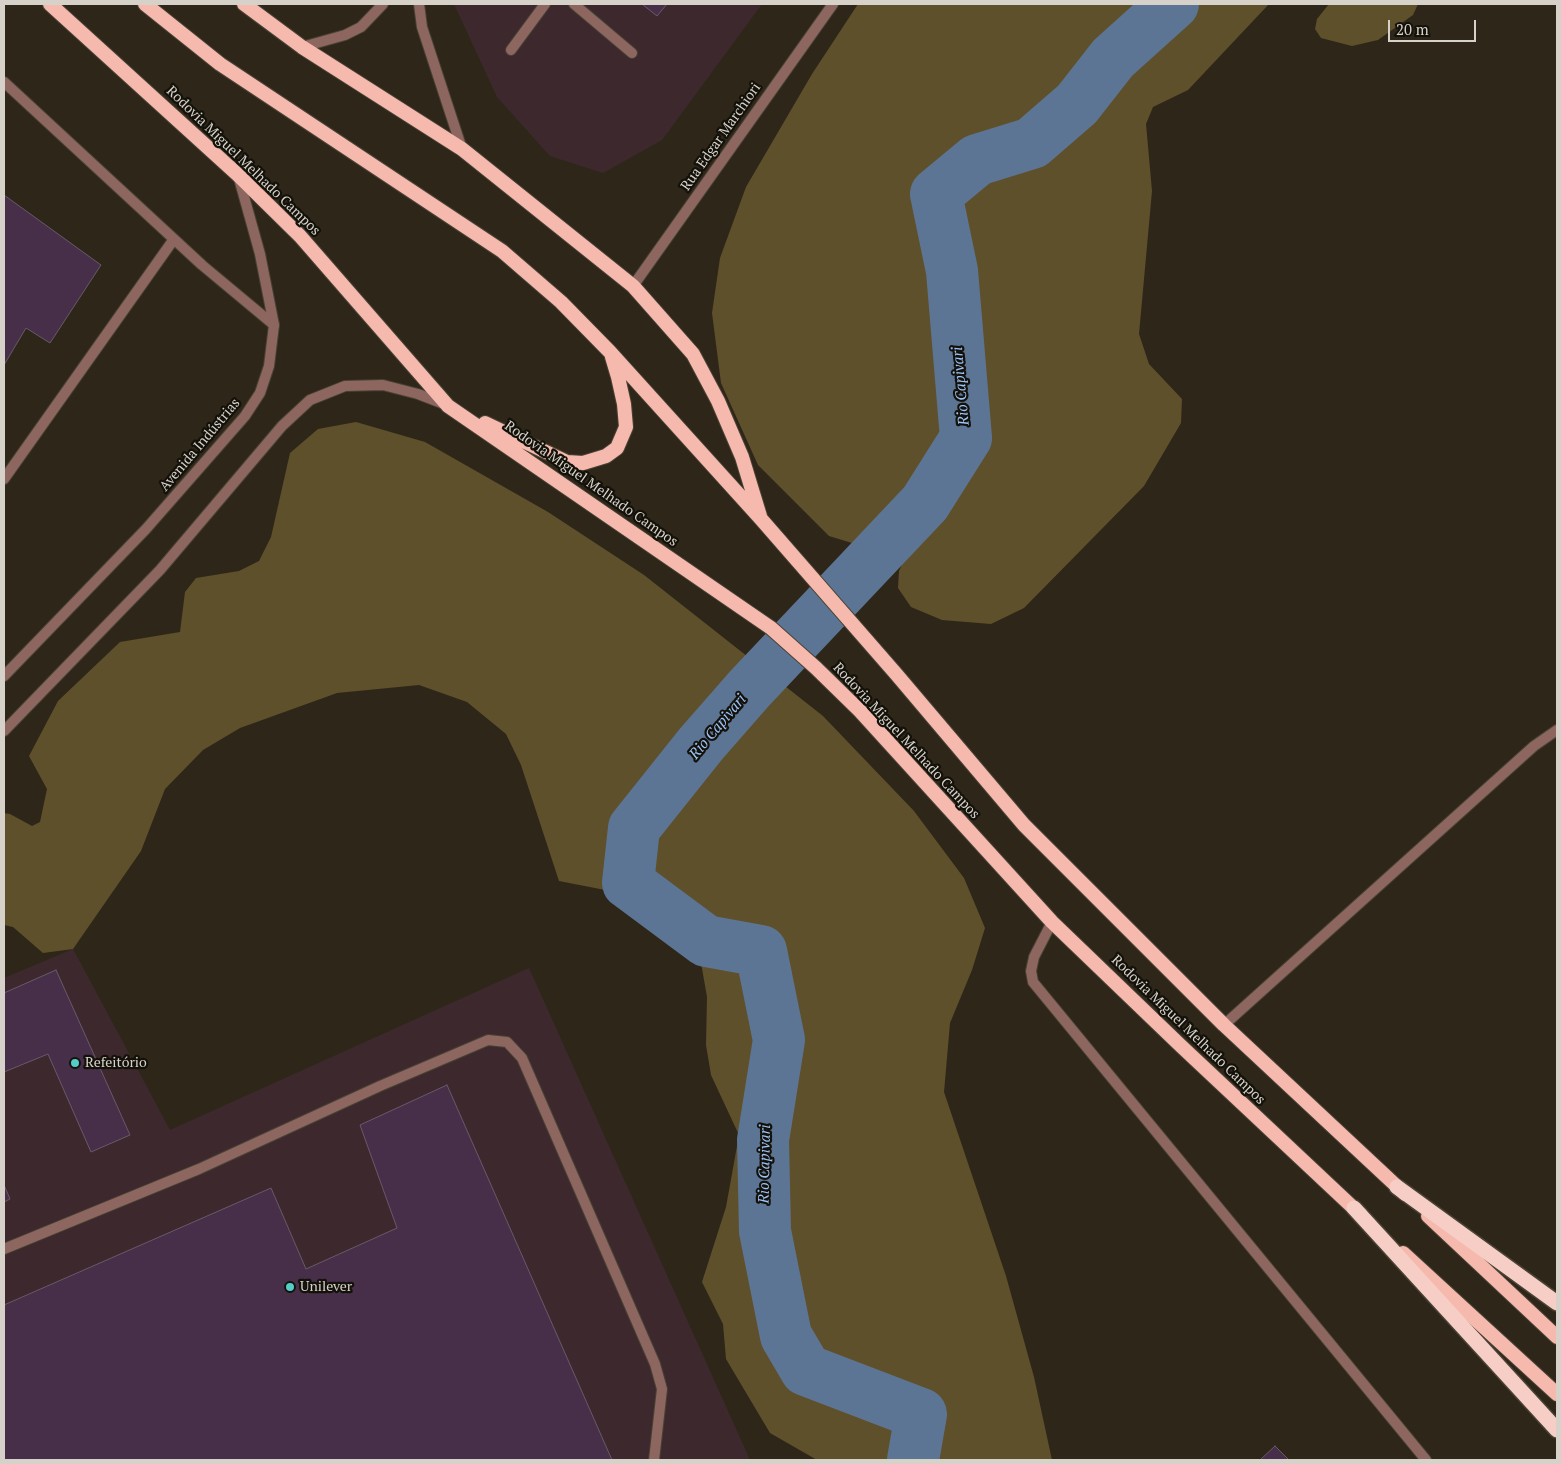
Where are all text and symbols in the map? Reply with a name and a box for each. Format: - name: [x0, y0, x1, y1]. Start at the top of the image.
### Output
- scale bar: [1391, 10, 1478, 42]
- text: 20 m: [1396, 19, 1429, 39]
- street label: Rua Edgar Marchiori: [678, 80, 764, 194]
- street label: Rodovia Miguel Melhado Campos: [163, 83, 323, 239]
- water label: Rio Capivari: [949, 346, 973, 426]
- street label: Avenida Indústrias: [156, 395, 244, 495]
- street label: Rodovia Miguel Melhado Campos: [501, 418, 681, 550]
- street label: Rodovia Miguel Melhado Campos: [829, 659, 983, 823]
- water label: Rio Capivari: [686, 691, 750, 763]
- street label: Rodovia Miguel Melhado Campos: [1108, 952, 1268, 1108]
- place label: Refeitório: [85, 1055, 147, 1071]
- marker: Refeitório: [69, 1057, 81, 1069]
- water label: Rio Capivari: [755, 1124, 775, 1204]
- place label: Unilever: [300, 1279, 352, 1295]
- marker: Unilever: [284, 1281, 296, 1293]

